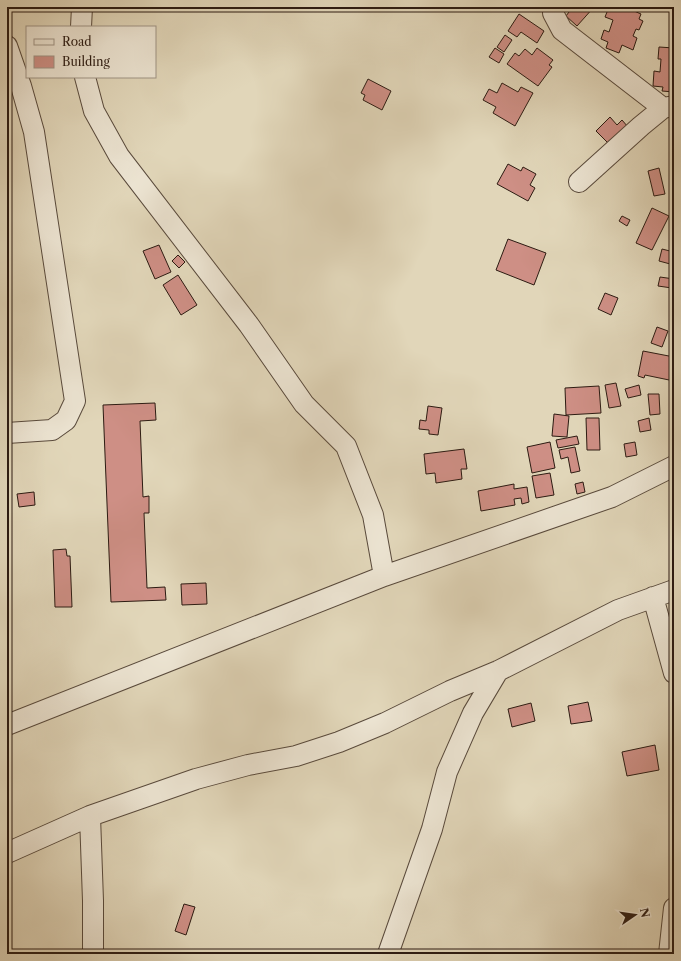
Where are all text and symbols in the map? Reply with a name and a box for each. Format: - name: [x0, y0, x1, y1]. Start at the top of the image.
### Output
- legend: [26, 26, 156, 78]
- text: Road: [62, 34, 92, 49]
- text: Building: [62, 54, 110, 69]
- north arrow: [615, 895, 655, 935]
- text: N: [637, 907, 653, 919]

